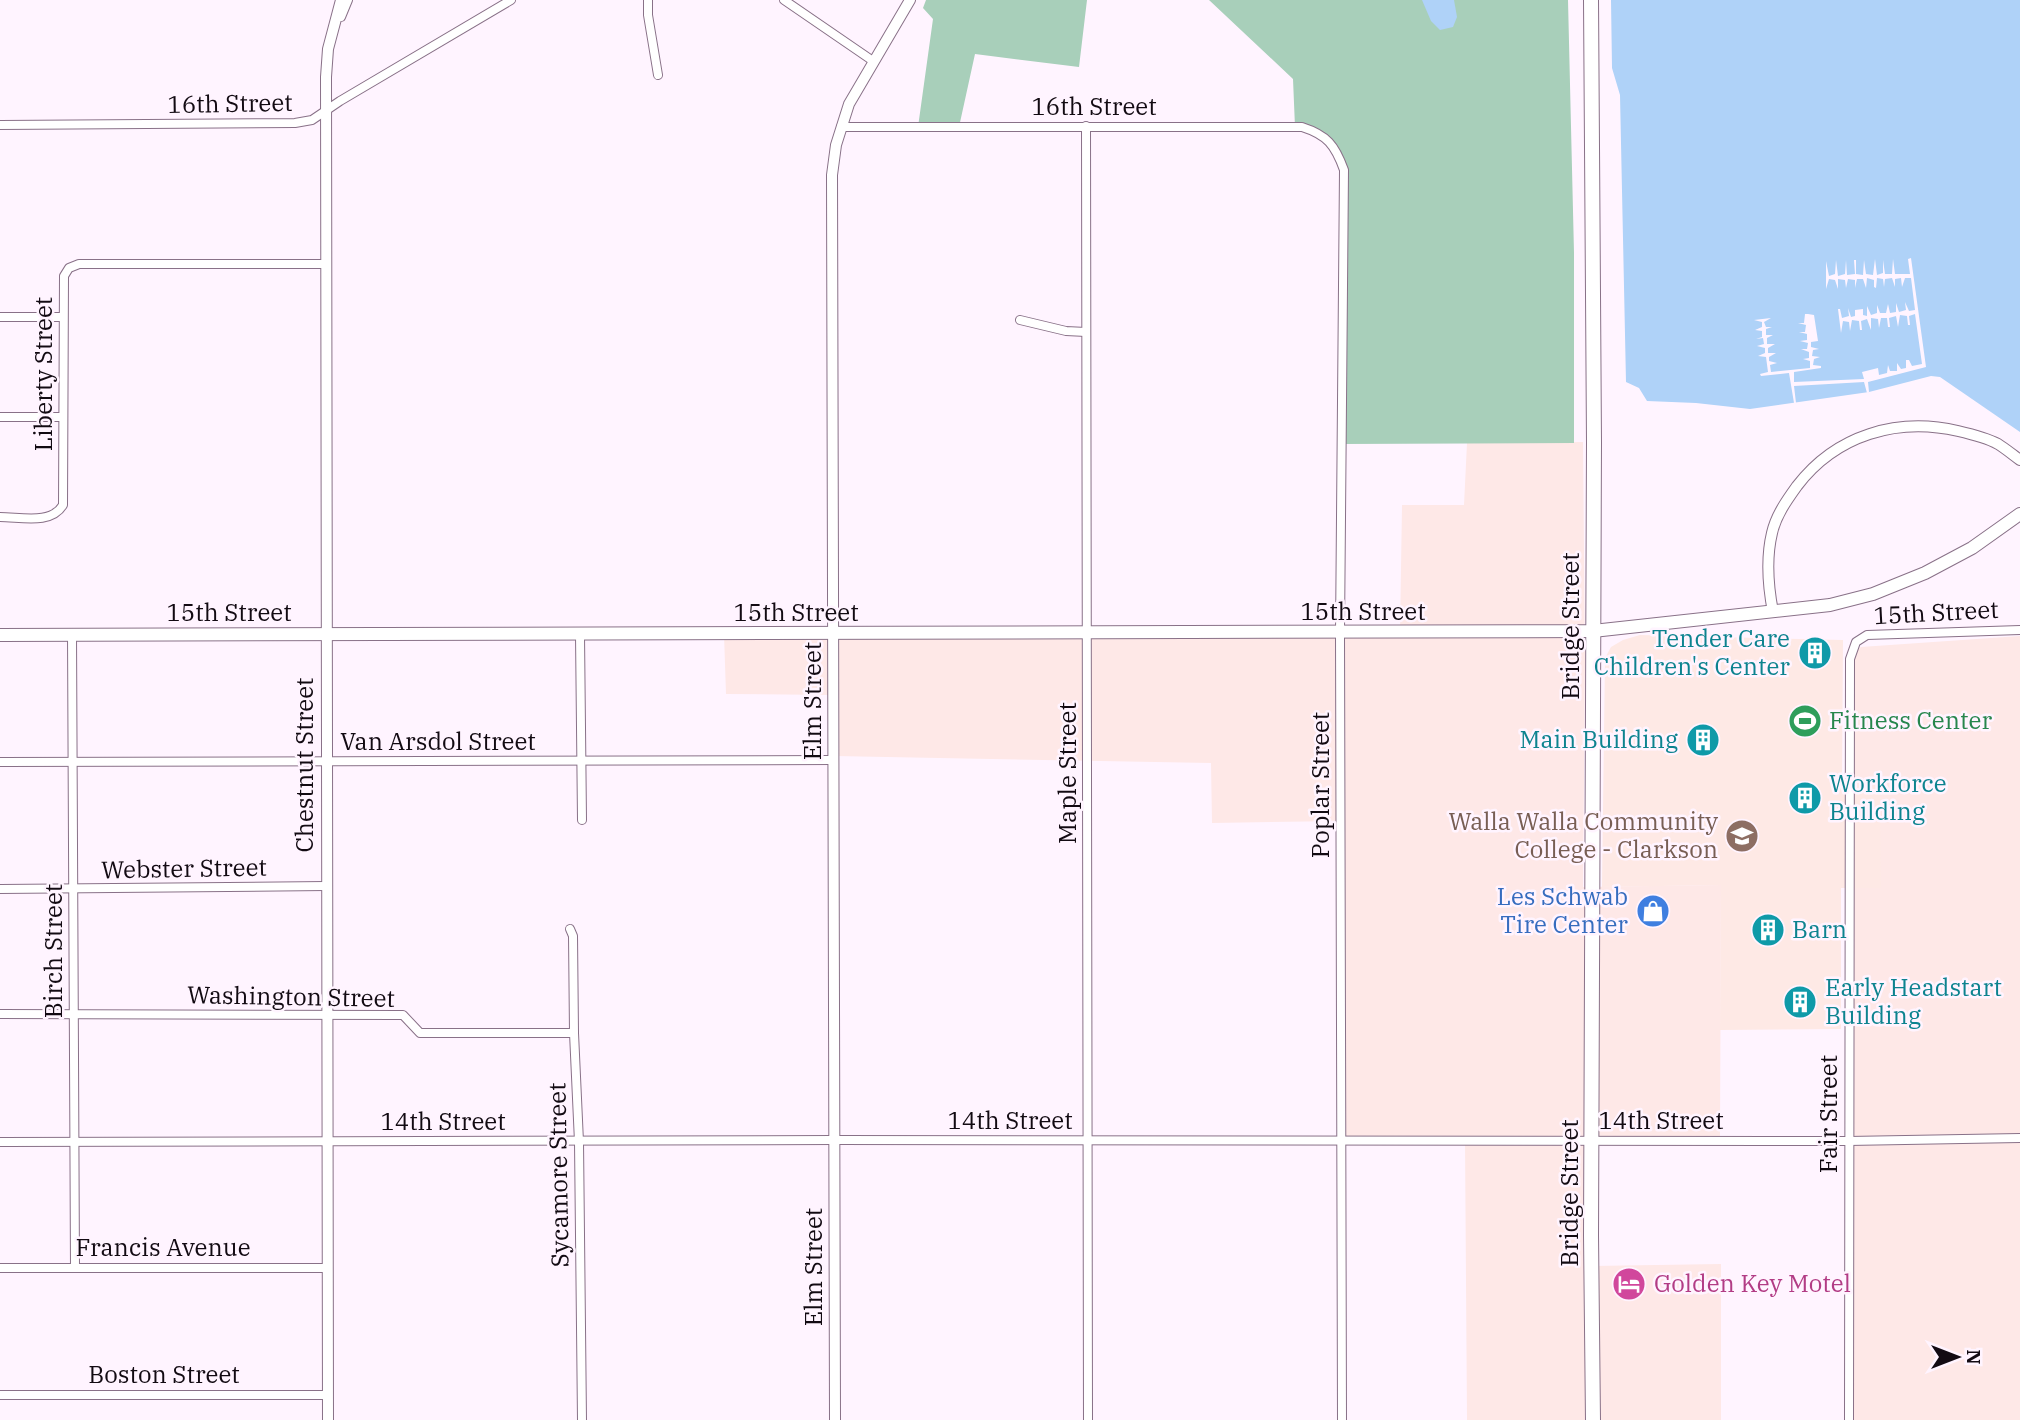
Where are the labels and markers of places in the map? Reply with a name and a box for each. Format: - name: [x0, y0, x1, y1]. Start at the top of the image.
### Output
- place label: Tender Care Children's Center: [1594, 622, 1790, 682]
- building icon: Tender Care Children's Center: [1796, 634, 1834, 672]
- sports icon: Fitness Center: [1786, 702, 1824, 740]
- place label: Fitness Center: [1829, 704, 1992, 736]
- building icon: Main Building: [1684, 721, 1722, 759]
- place label: Main Building: [1520, 723, 1678, 755]
- place label: Workforce Building: [1829, 767, 1947, 827]
- building icon: Workforce Building: [1786, 779, 1824, 817]
- place label: Walla Walla Community College - Clarkson: [1448, 805, 1718, 865]
- school or university icon: Walla Walla Community College - Clarkson: [1723, 817, 1761, 855]
- place label: Les Schwab Tire Center: [1497, 880, 1628, 940]
- shop icon: Les Schwab Tire Center: [1634, 892, 1672, 930]
- building icon: Barn: [1749, 911, 1787, 949]
- place label: Barn: [1792, 913, 1847, 945]
- place label: Early Headstart Building: [1825, 971, 2002, 1031]
- building icon: Early Headstart Building: [1781, 983, 1819, 1021]
- hotel icon: Golden Key Motel: [1610, 1265, 1648, 1303]
- place label: Golden Key Motel: [1654, 1267, 1851, 1299]

